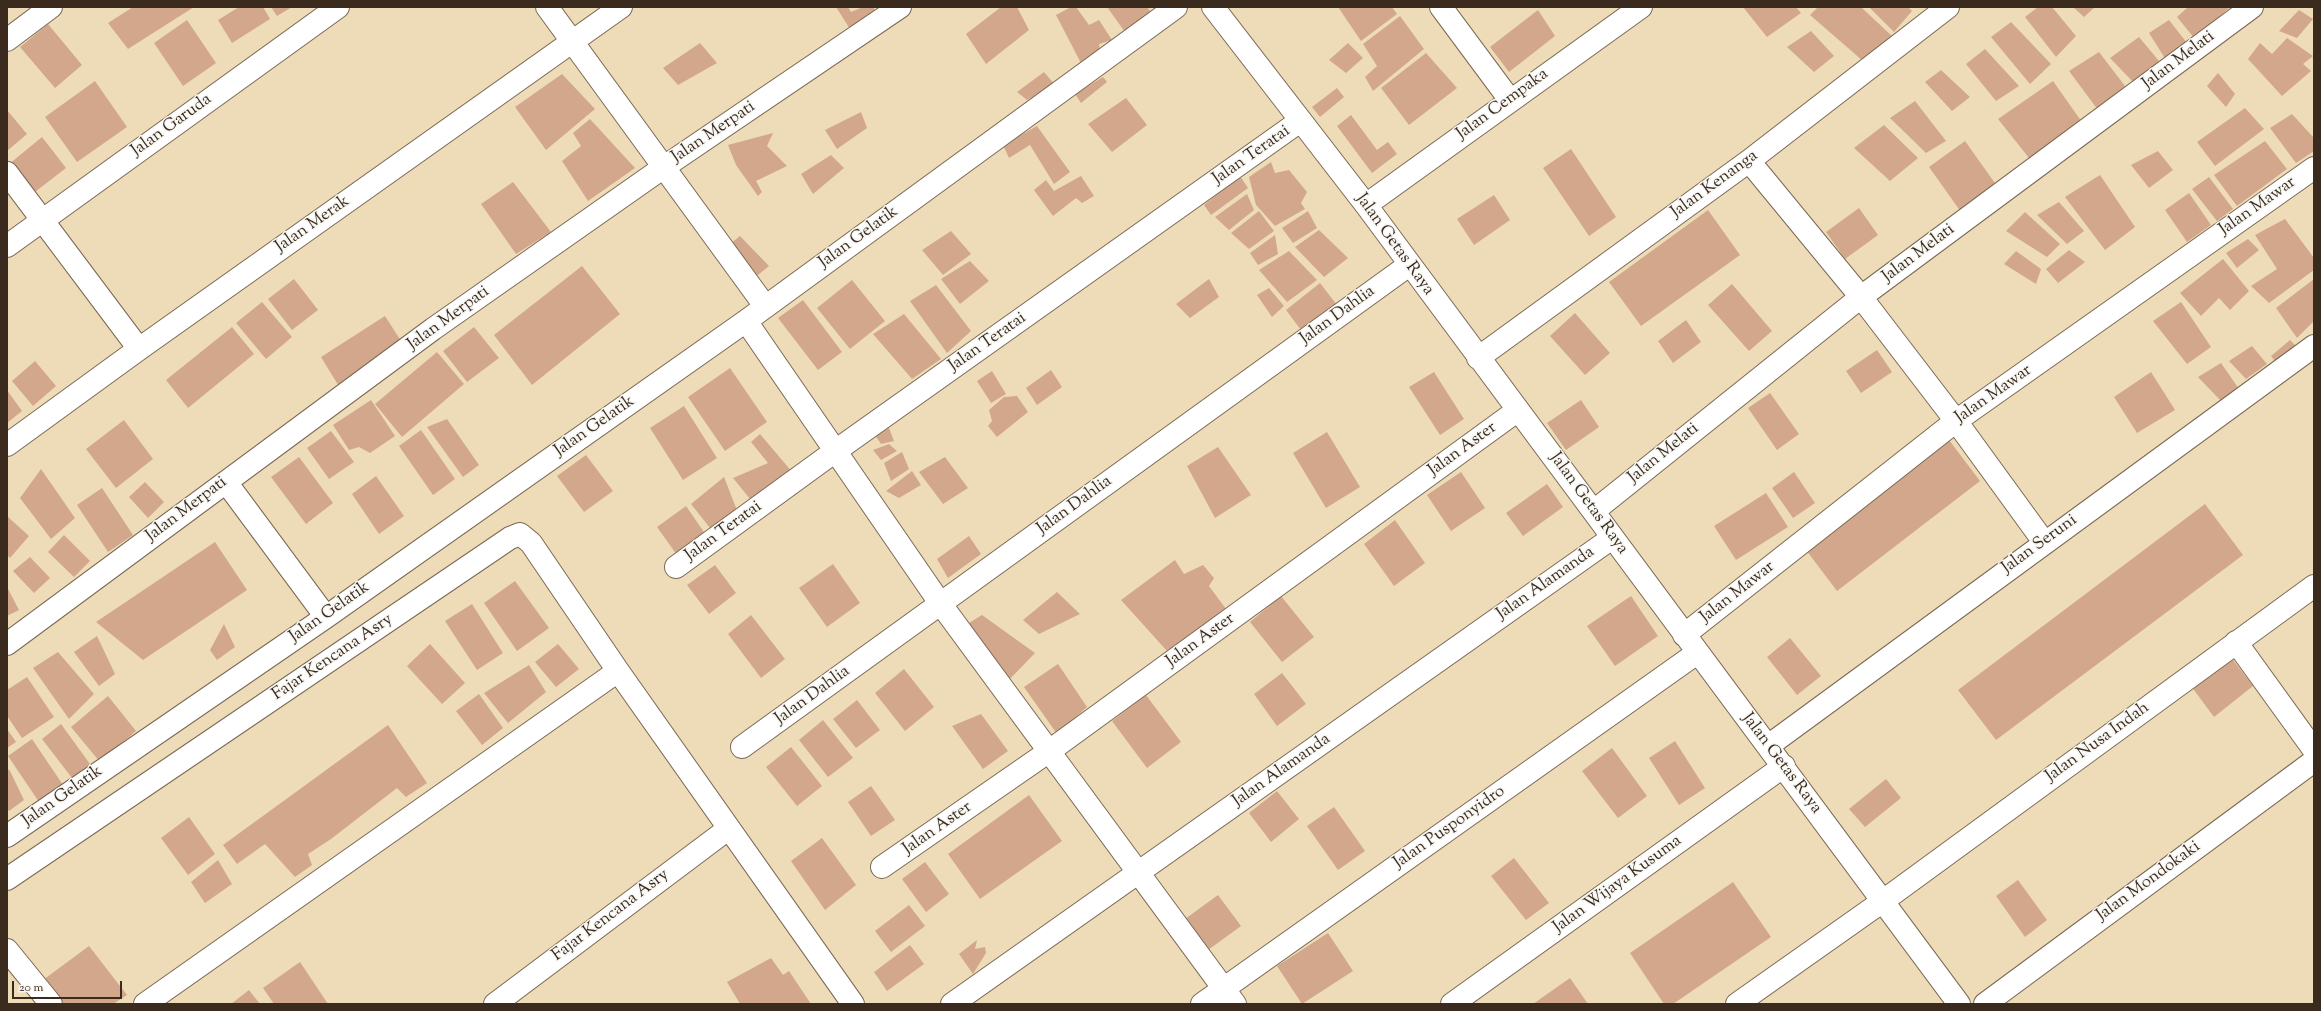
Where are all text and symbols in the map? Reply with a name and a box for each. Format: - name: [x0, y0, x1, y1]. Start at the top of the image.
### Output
- street label: Jalan Melati: [2139, 27, 2219, 95]
- street label: Jalan Cempaka: [1453, 65, 1553, 145]
- street label: Jalan Garuda: [128, 90, 216, 162]
- street label: Jalan Merpati: [668, 98, 760, 168]
- street label: Jalan Teratai: [1209, 122, 1295, 190]
- street label: Jalan Kenanga: [1668, 147, 1762, 223]
- street label: Jalan Mawar: [2216, 173, 2300, 241]
- street label: Jalan Getas Raya: [1350, 190, 1438, 300]
- street label: Jalan Merak: [272, 192, 354, 258]
- street label: Jalan Gelatik: [815, 202, 903, 274]
- street label: Jalan Melati: [1879, 220, 1959, 288]
- street label: Jalan Merpati: [404, 282, 494, 356]
- street label: Jalan Dahlia: [1297, 282, 1379, 350]
- street label: Jalan Teratai: [945, 309, 1031, 377]
- street label: Jalan Mawar: [1952, 361, 2036, 429]
- street label: Jalan Gelatik: [551, 392, 639, 462]
- street label: Jalan Aster: [1425, 418, 1501, 482]
- street label: Jalan Melati: [1624, 419, 1704, 489]
- street label: Jalan Getas Raya: [1544, 449, 1632, 559]
- street label: Jalan Dahlia: [1034, 472, 1116, 540]
- street label: Jalan Merpati: [142, 473, 232, 547]
- street label: Jalan Teratai: [682, 497, 766, 567]
- street label: Jalan Seruni: [1998, 511, 2082, 579]
- street label: Jalan Alamanda: [1493, 543, 1599, 625]
- street label: Jalan Mawar: [1697, 558, 1779, 628]
- street label: Jalan Gelatik: [286, 578, 374, 648]
- street label: Jalan Aster: [1163, 609, 1239, 673]
- street label: Fajar Kencana Asry: [269, 610, 397, 706]
- street label: Jalan Dahlia: [772, 662, 854, 730]
- street label: Jalan Nusa Indah: [2042, 699, 2154, 787]
- street label: Jalan Getas Raya: [1736, 710, 1826, 818]
- street label: Jalan Alamanda: [1229, 730, 1335, 812]
- street label: Jalan Gelatik: [19, 762, 107, 832]
- street label: Jalan Pusponyidro: [1390, 782, 1510, 874]
- street label: Jalan Aster: [900, 798, 976, 860]
- street label: Jalan Wijaya Kusuma: [1550, 832, 1686, 938]
- street label: Jalan Mondokaki: [2093, 837, 2205, 927]
- street label: Fajar Kencana Asry: [549, 865, 673, 967]
- scale bar: [14, 973, 124, 999]
- text: 20 m: [19, 979, 43, 997]

